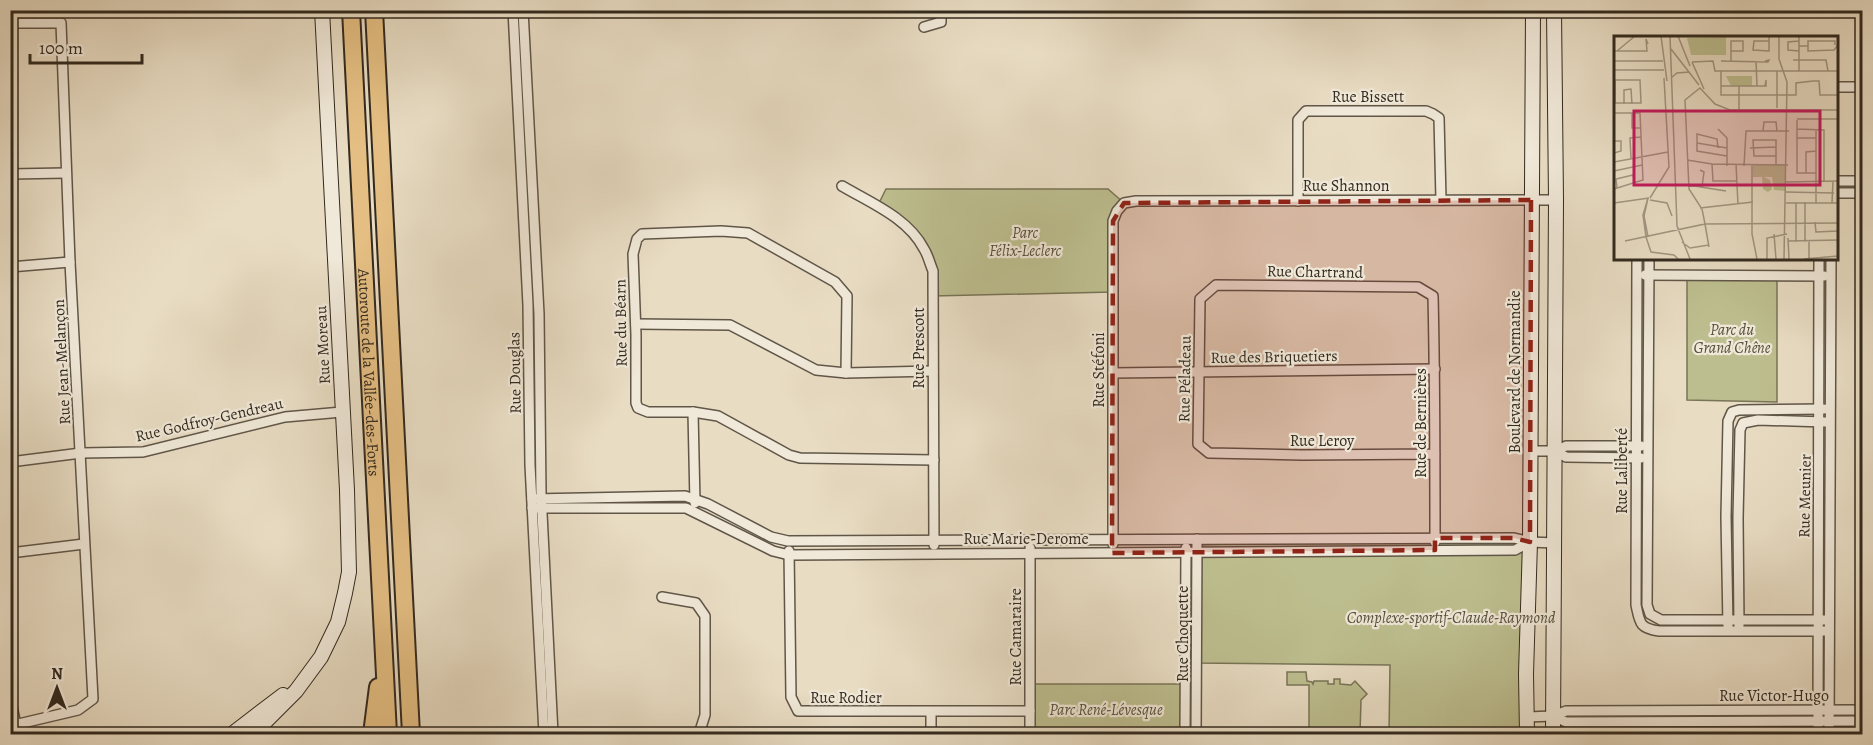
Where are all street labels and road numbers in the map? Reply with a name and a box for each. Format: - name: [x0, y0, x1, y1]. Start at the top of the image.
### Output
- street label: Rue Bissett: [1332, 86, 1404, 108]
- street label: Rue Shannon: [1303, 175, 1390, 197]
- street label: Rue Chartrand: [1267, 260, 1364, 284]
- street label: Autoroute de la Vallée-des-Forts: [352, 267, 385, 477]
- street label: Rue du Béarn: [609, 279, 633, 367]
- street label: Boulevard de Normandie: [1504, 290, 1526, 454]
- street label: Rue Jean-Melançon: [48, 298, 76, 425]
- street label: Rue Moreau: [310, 305, 336, 385]
- street label: Rue Prescott: [908, 307, 930, 389]
- street label: Rue Douglas: [503, 332, 527, 414]
- street label: Rue Stéfoni: [1088, 332, 1110, 408]
- street label: Rue Péladeau: [1173, 335, 1197, 423]
- street label: Rue des Briquetiers: [1210, 345, 1338, 369]
- street label: Rue de Bernières: [1410, 368, 1432, 478]
- street label: Rue Godfroy-Gendreau: [133, 392, 286, 448]
- street label: Rue Laliberté: [1611, 428, 1633, 514]
- street label: Rue Leroy: [1290, 430, 1355, 452]
- street label: Rue Meunier: [1793, 454, 1817, 538]
- street label: Rue Marie-Derome: [963, 528, 1089, 550]
- street label: Rue Choquette: [1172, 586, 1194, 682]
- street label: Rue Camaraire: [1005, 588, 1027, 686]
- street label: Rue Victor-Hugo: [1719, 685, 1829, 707]
- street label: Rue Rodier: [810, 687, 882, 709]

